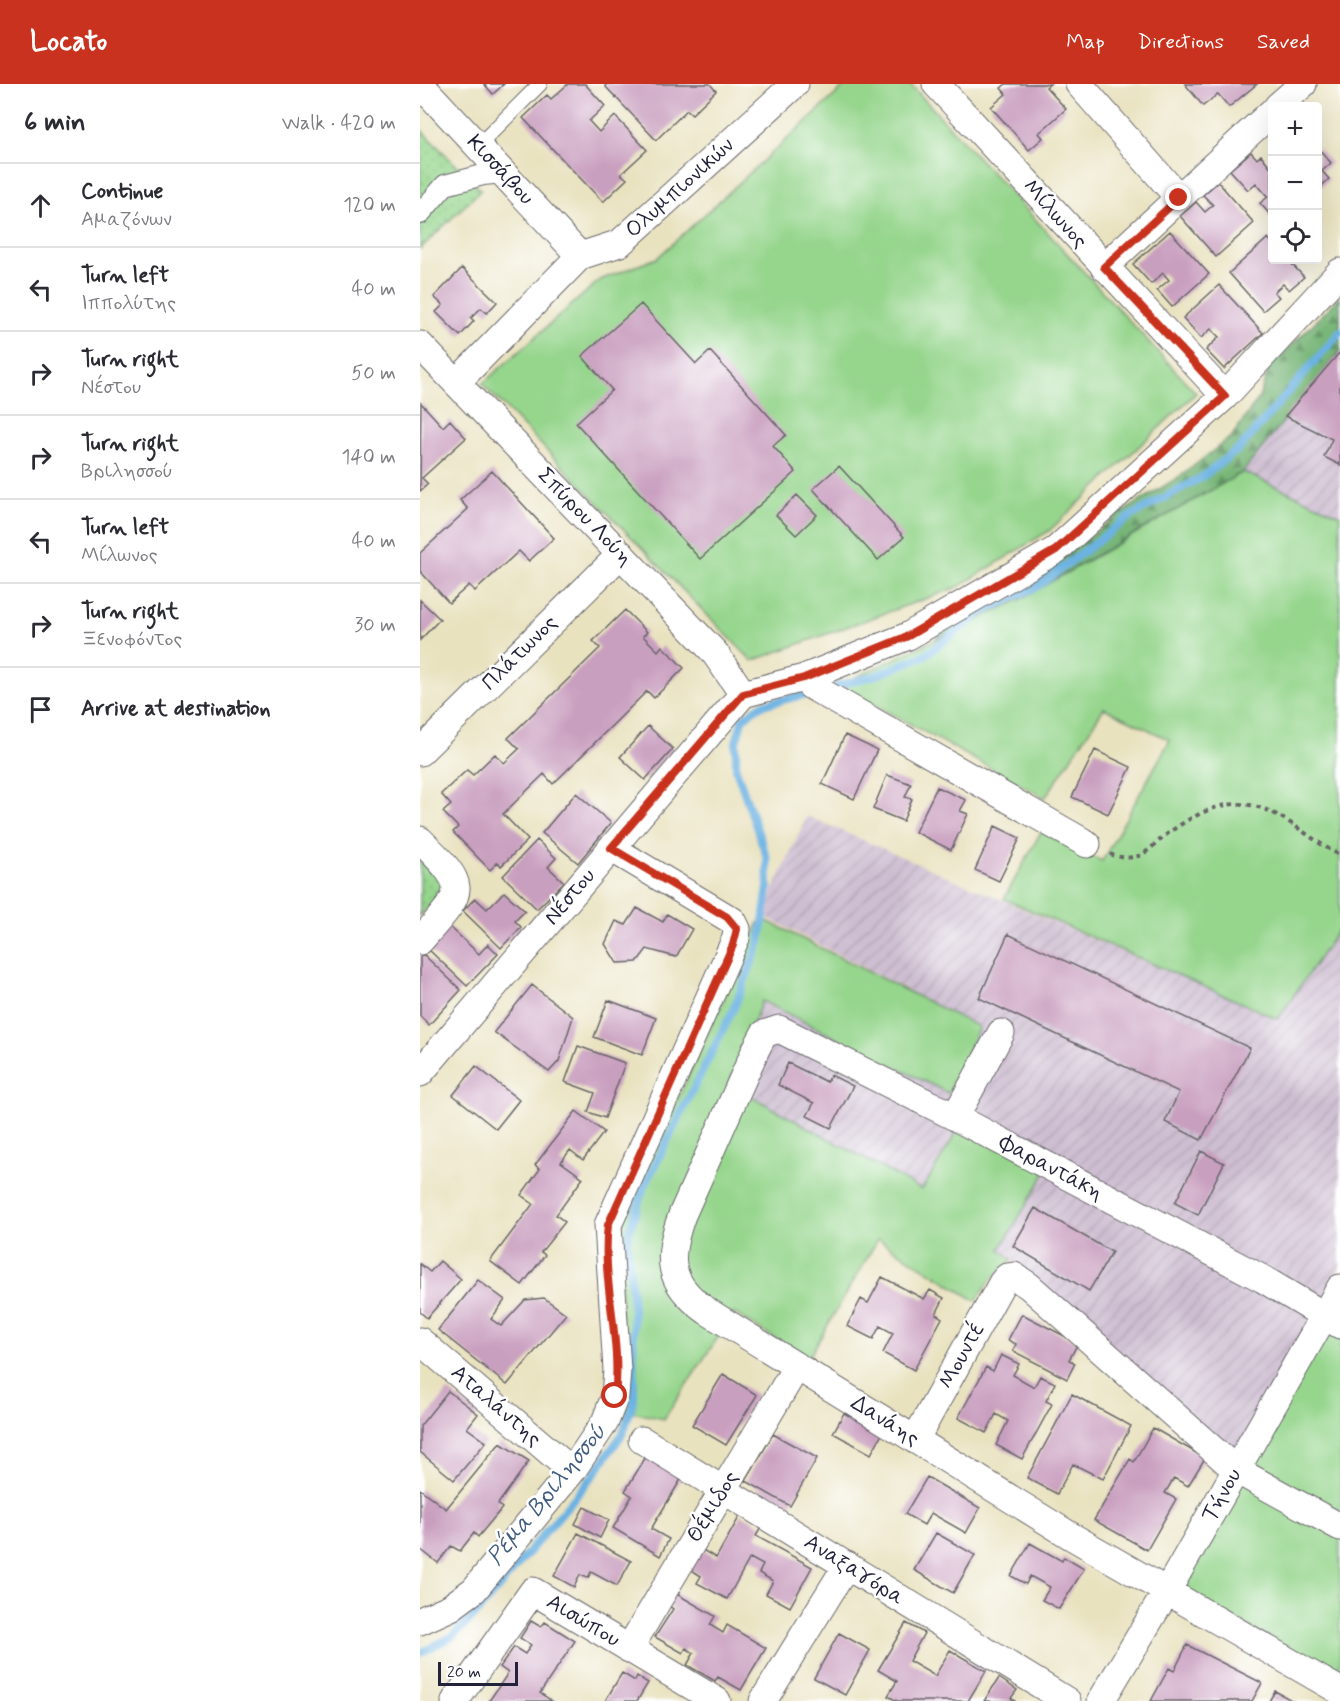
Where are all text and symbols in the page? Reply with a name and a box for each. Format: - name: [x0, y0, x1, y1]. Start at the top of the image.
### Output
- text: Locato: [30, 24, 107, 61]
- text: Map: [1066, 28, 1105, 56]
- text: Directions: [1138, 28, 1224, 56]
- text: Saved: [1257, 28, 1310, 56]
- map controls: [1268, 102, 1322, 264]
- button: +: [1268, 102, 1322, 156]
- text: 6 min: [24, 106, 86, 140]
- text: Walk · 420 m: [282, 110, 396, 137]
- street label: Κισσάβου: [460, 129, 540, 211]
- street label: Ολυμπιονικών: [620, 131, 741, 244]
- button: −: [1268, 156, 1322, 210]
- street label: Μίλωνος: [1016, 173, 1094, 255]
- text: Continue: [81, 178, 163, 206]
- route end: [1165, 184, 1191, 210]
- icon: ahead: [24, 189, 57, 222]
- text: 120 m: [343, 192, 396, 219]
- text: Αμαζόνων: [81, 206, 172, 233]
- button: locate: [1268, 210, 1322, 264]
- text: Turn left: [81, 262, 169, 290]
- icon: left: [24, 273, 57, 306]
- text: 40 m: [352, 276, 396, 303]
- text: Ιππολύτης: [81, 290, 176, 317]
- text: Turn right: [81, 346, 179, 374]
- icon: right: [24, 357, 57, 390]
- text: 50 m: [351, 360, 396, 387]
- text: Νέστου: [81, 374, 141, 401]
- text: Turn right: [81, 430, 179, 458]
- icon: right: [24, 441, 57, 474]
- text: 140 m: [342, 444, 396, 471]
- text: Βριλησσού: [81, 458, 173, 485]
- street label: Σπύρου Λούη: [531, 462, 639, 572]
- text: Turn left: [81, 514, 169, 542]
- icon: left: [24, 525, 57, 558]
- text: 40 m: [352, 528, 396, 555]
- text: Μίλωνος: [81, 542, 158, 569]
- text: Turn right: [81, 598, 179, 626]
- icon: right: [24, 609, 57, 642]
- street label: Πλάτωνος: [476, 609, 564, 697]
- text: 30 m: [354, 612, 396, 639]
- text: Ξενοφόντος: [81, 626, 182, 653]
- icon: arrive: [24, 693, 57, 726]
- text: Arrive at destination: [81, 695, 271, 723]
- street label: Νέστου: [537, 862, 602, 931]
- street label: Φαραντάκη: [993, 1128, 1108, 1207]
- street label: Μουντέ: [932, 1318, 992, 1394]
- street label: Αταλάντης: [445, 1359, 547, 1453]
- route start: [601, 1382, 627, 1408]
- street label: Δανάης: [845, 1389, 925, 1453]
- water label: Ρέμα Βριλησσού: [480, 1417, 614, 1572]
- street label: Τήνου: [1196, 1463, 1248, 1527]
- street label: Θέμιδος: [680, 1466, 745, 1548]
- street label: Αναξαγόρα: [799, 1528, 909, 1612]
- street label: Αισώπου: [541, 1588, 625, 1654]
- scale bar: [438, 1659, 518, 1686]
- text: 20 m: [447, 1662, 481, 1683]

